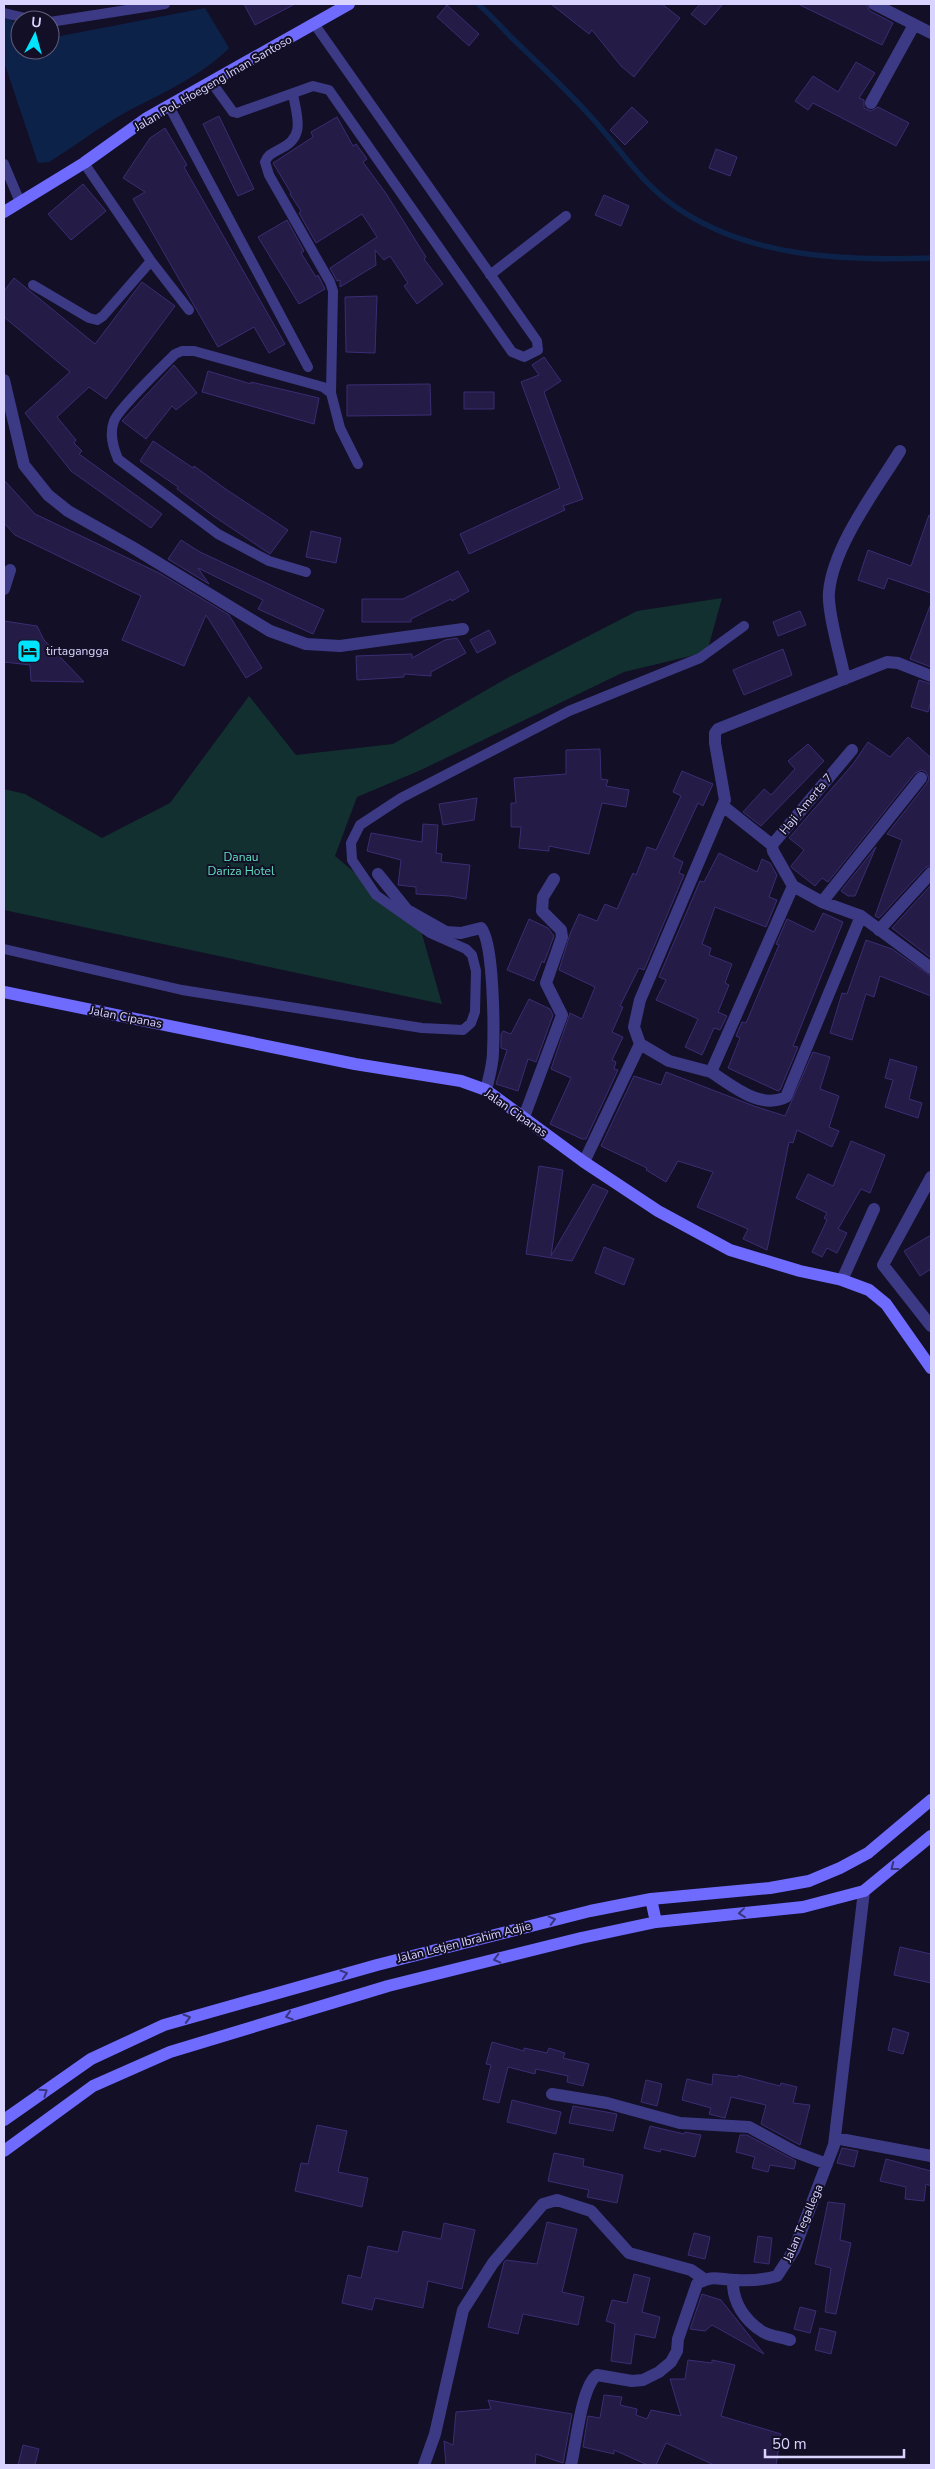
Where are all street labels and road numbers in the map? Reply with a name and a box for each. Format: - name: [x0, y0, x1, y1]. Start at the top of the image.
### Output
- street label: Jalan Pol. Hoegeng Iman Santoso: [130, 31, 295, 135]
- street label: Haji Amerta 7: [776, 770, 836, 838]
- street label: Jalan Cipanas: [88, 1002, 164, 1032]
- street label: Jalan Cipanas: [481, 1085, 551, 1141]
- street label: Jalan Letjen Ibrahim Adjie: [394, 1918, 533, 1967]
- street label: Jalan Tegallega: [779, 2182, 827, 2265]

